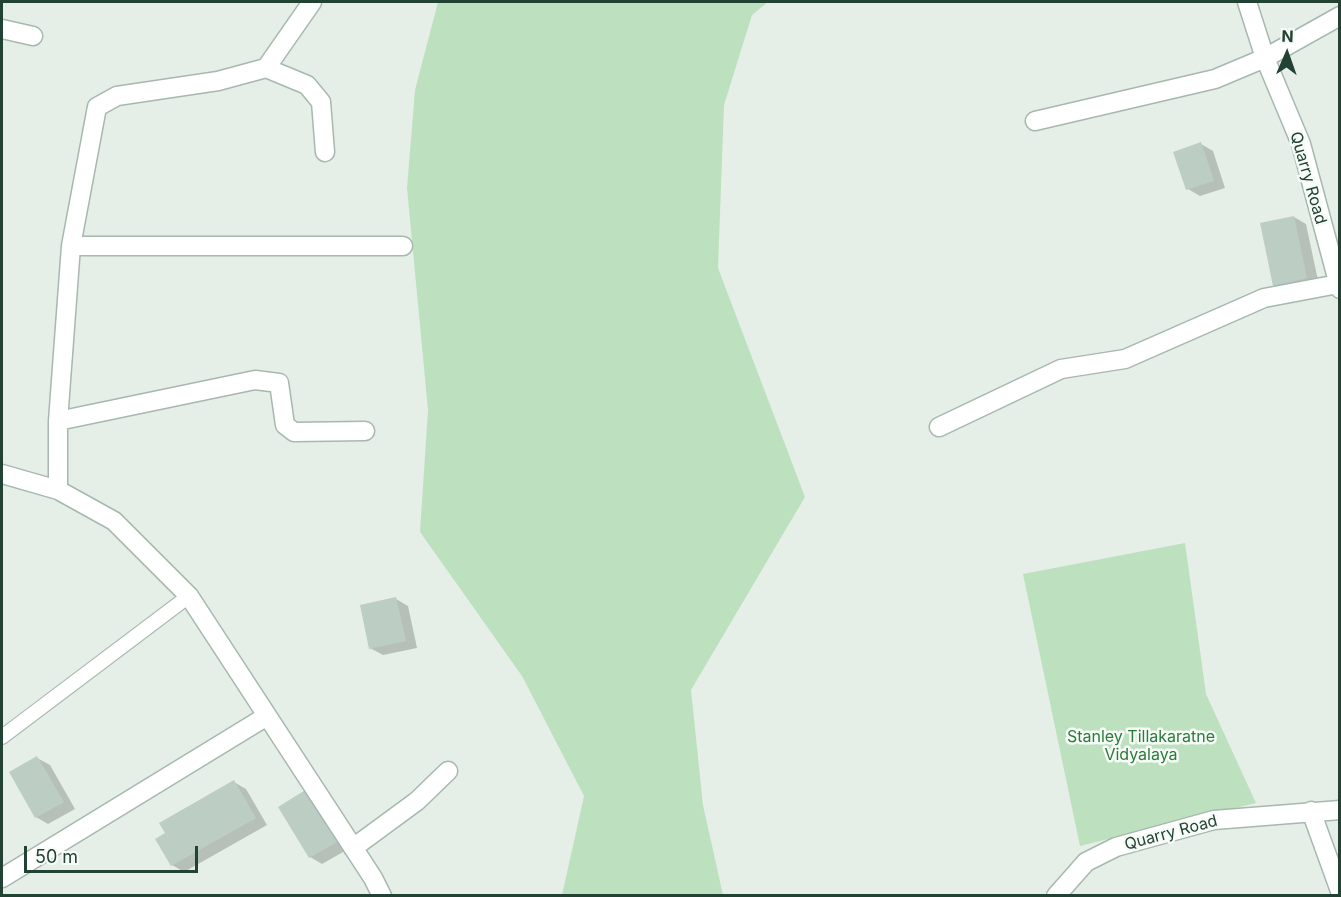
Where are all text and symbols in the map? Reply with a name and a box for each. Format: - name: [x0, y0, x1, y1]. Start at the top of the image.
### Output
- north arrow: [1257, 24, 1317, 84]
- text: N: [1281, 26, 1294, 46]
- street label: Quarry Road: [1286, 130, 1330, 226]
- park label: Stanley Tillakaratne Vidyalaya: [1067, 727, 1215, 765]
- street label: Quarry Road: [1122, 811, 1220, 855]
- scale bar: [27, 834, 201, 872]
- text: 50 m: [35, 846, 78, 867]

